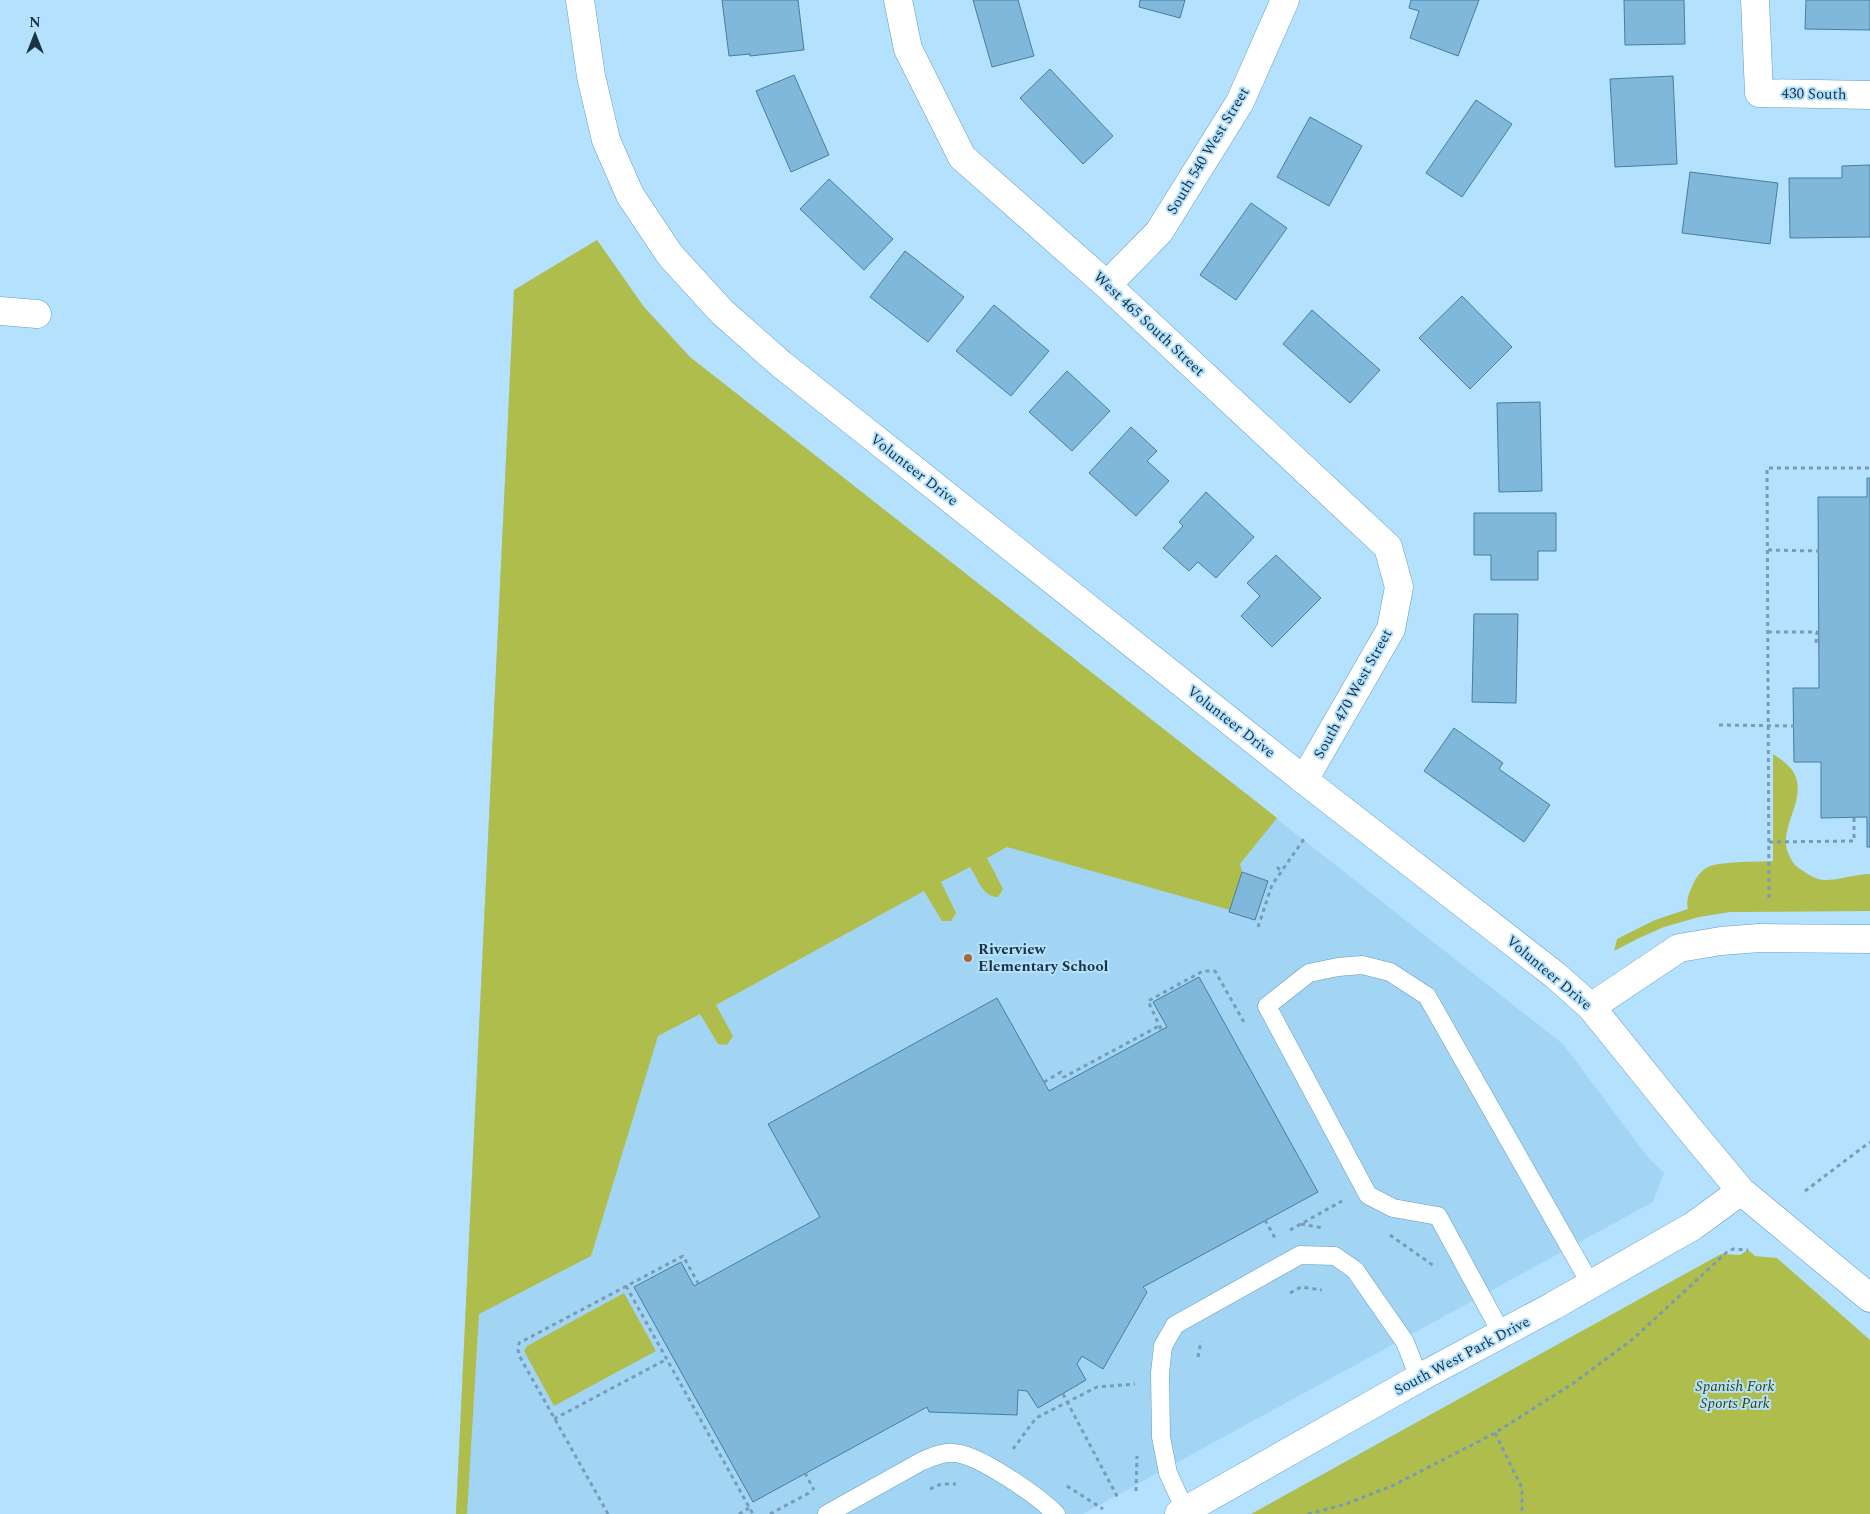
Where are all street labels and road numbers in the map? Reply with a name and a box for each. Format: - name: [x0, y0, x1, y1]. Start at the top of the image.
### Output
- street label: 430 South: [1781, 82, 1847, 106]
- street label: South 540 West Street: [1161, 83, 1255, 219]
- street label: West 465 South Street: [1088, 266, 1210, 382]
- street label: Volunteer Drive: [865, 428, 963, 512]
- street label: South 470 West Street: [1308, 625, 1398, 763]
- street label: Volunteer Drive: [1182, 680, 1280, 764]
- street label: Volunteer Drive: [1501, 930, 1597, 1016]
- street label: South West Park Drive: [1390, 1310, 1534, 1402]

